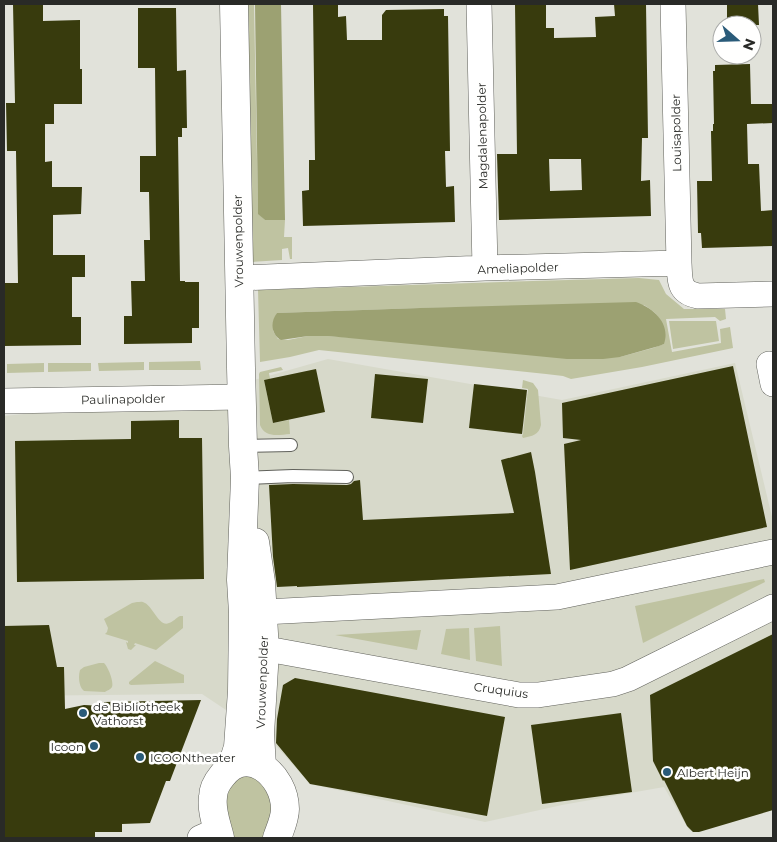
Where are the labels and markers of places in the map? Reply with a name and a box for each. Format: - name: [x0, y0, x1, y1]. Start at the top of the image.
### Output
- place label: de Bibliotheek Vathorst: [93, 699, 181, 728]
- marker: de Bibliotheek Vathorst: [77, 707, 89, 719]
- place label: Icoon: [51, 739, 84, 754]
- marker: Icoon: [88, 740, 100, 752]
- place label: ICOONtheater: [150, 750, 236, 765]
- marker: ICOONtheater: [134, 751, 146, 763]
- place label: Albert Heijn: [677, 765, 749, 780]
- marker: Albert Heijn: [661, 766, 673, 778]

